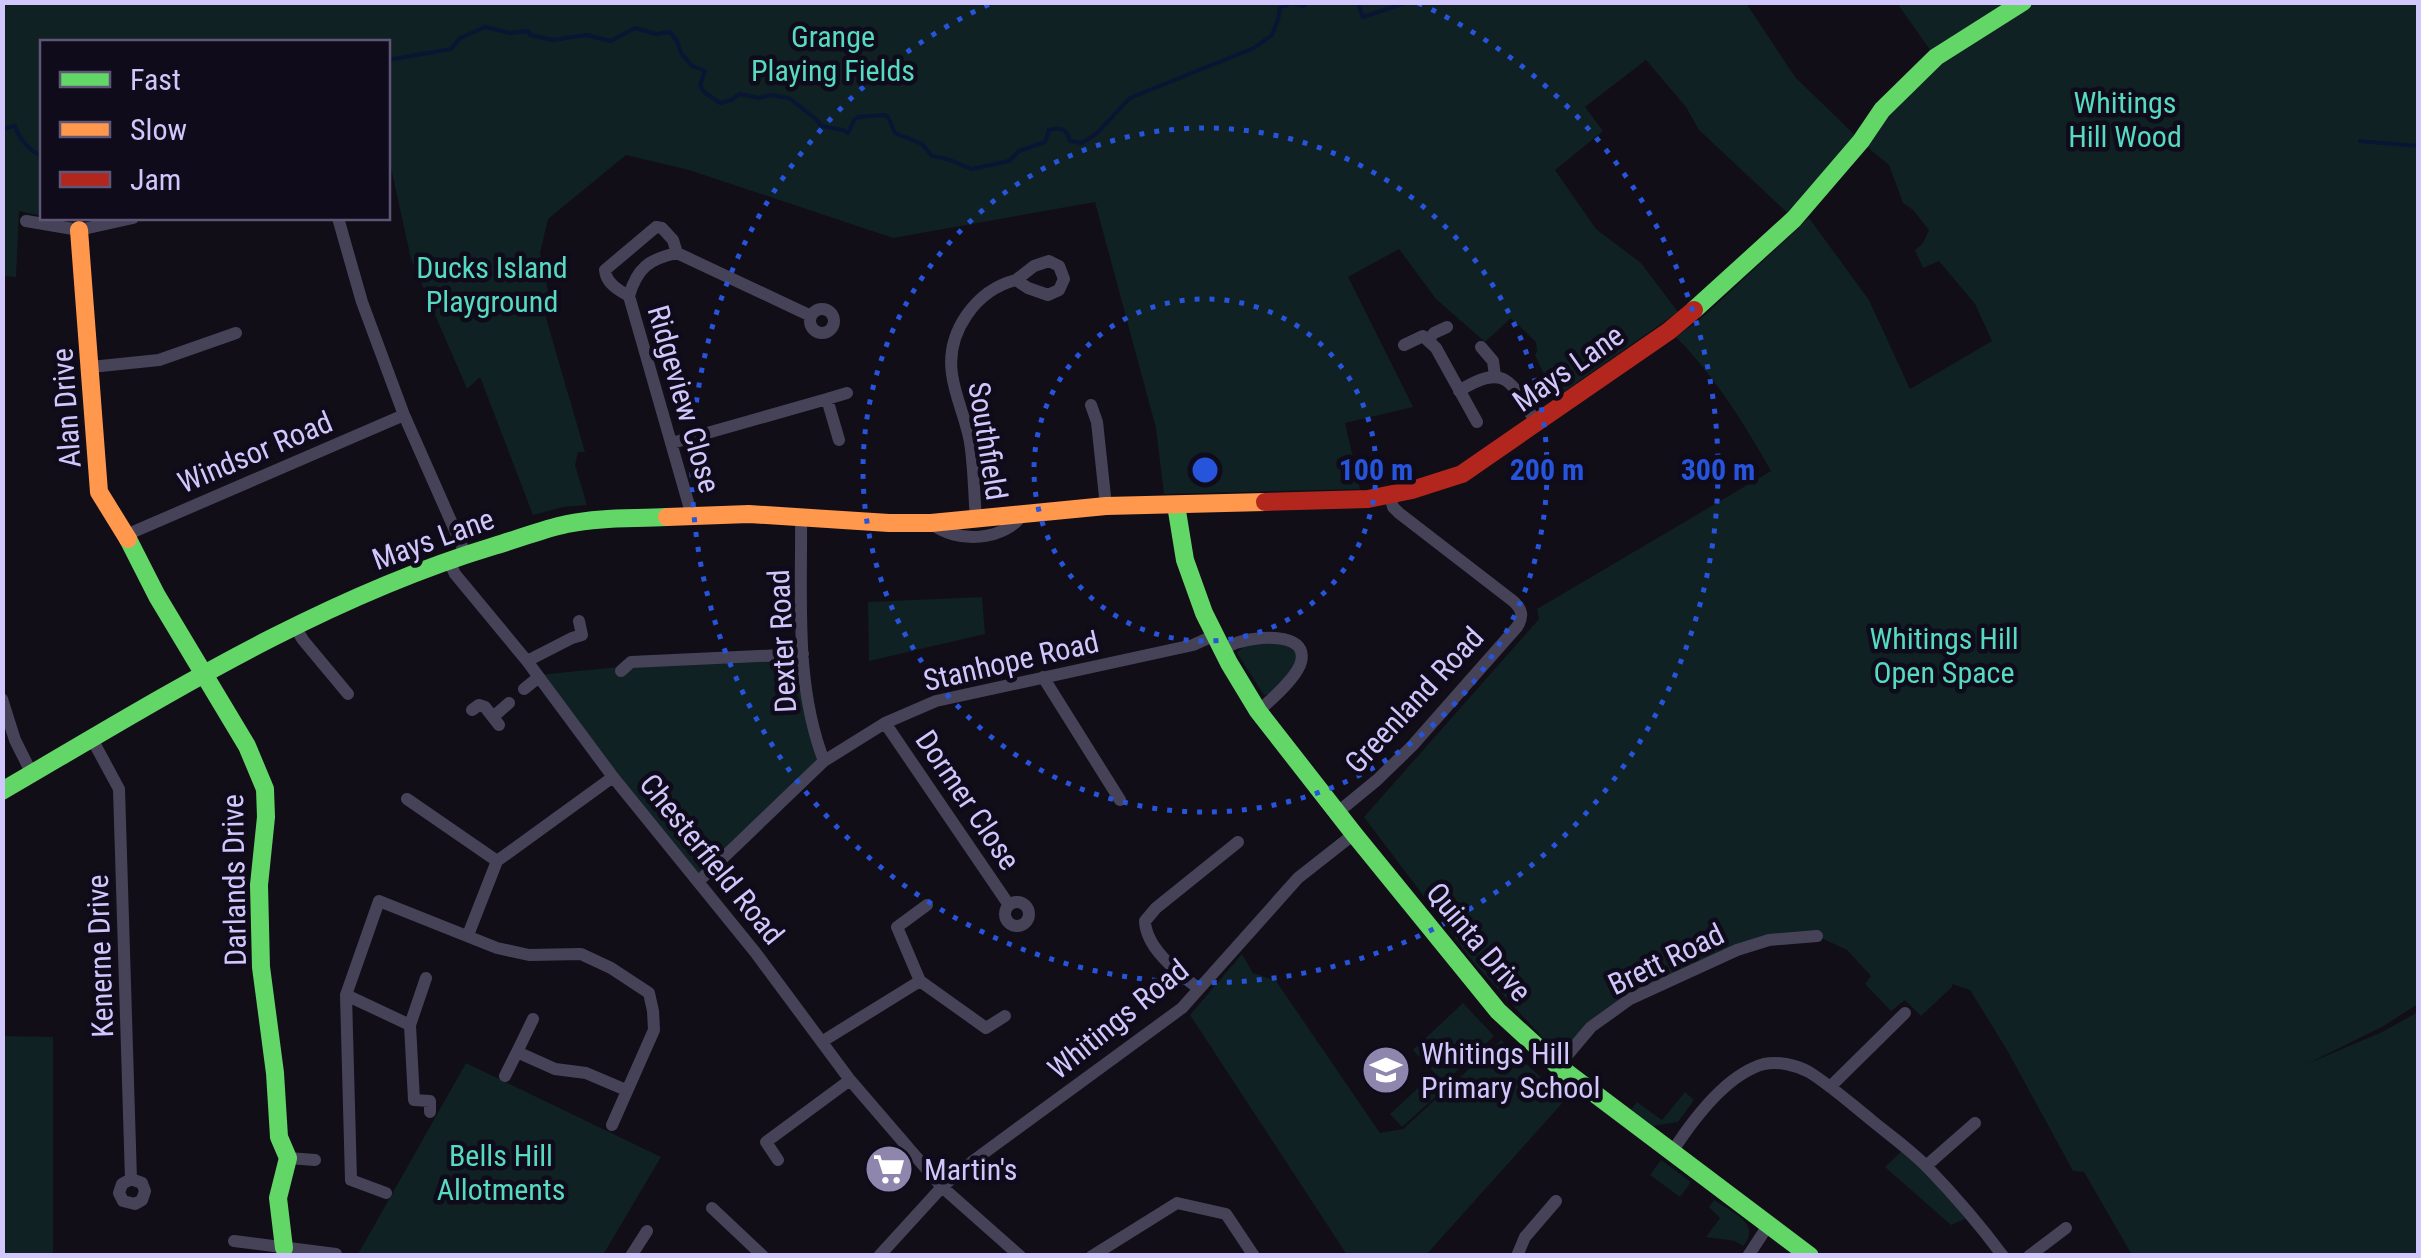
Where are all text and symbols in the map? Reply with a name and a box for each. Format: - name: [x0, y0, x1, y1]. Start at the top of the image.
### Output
- park label: Grange Playing Fields: [751, 19, 915, 88]
- legend: [40, 40, 390, 220]
- text: Fast: [130, 62, 181, 97]
- park label: Whitings Hill Wood: [2068, 85, 2182, 154]
- text: Slow: [130, 112, 187, 147]
- text: Jam: [130, 162, 181, 197]
- park label: Ducks Island Playground: [416, 250, 568, 319]
- street label: Ridgeview Close: [641, 301, 727, 497]
- street label: Mays Lane: [1506, 317, 1630, 419]
- street label: Alan Drive: [44, 347, 88, 469]
- street label: Southfield: [961, 379, 1015, 503]
- street label: Windsor Road: [173, 404, 337, 500]
- centre of rings: [1187, 452, 1223, 488]
- text: 100 m: [1339, 452, 1413, 487]
- text: 200 m: [1510, 452, 1584, 487]
- text: 300 m: [1681, 452, 1755, 487]
- street label: Mays Lane: [367, 501, 499, 577]
- street label: Dexter Road: [761, 568, 803, 714]
- street label: Greenland Road: [1337, 620, 1491, 780]
- park label: Whitings Hill Open Space: [1869, 621, 2019, 690]
- street label: Stanhope Road: [920, 624, 1102, 698]
- street label: Dormer Close: [909, 724, 1027, 876]
- street label: Chesterfield Road: [633, 767, 791, 951]
- street label: Darlands Drive: [215, 794, 253, 966]
- street label: Kenerne Drive: [80, 874, 120, 1038]
- street label: Quinta Drive: [1419, 876, 1539, 1008]
- street label: Brett Road: [1603, 916, 1729, 1002]
- street label: Whitings Road: [1041, 952, 1195, 1086]
- place label: Whitings Hill Primary School: [1421, 1036, 1600, 1105]
- school or university icon: Whitings Hill Primary School: [1360, 1044, 1412, 1096]
- park label: Bells Hill Allotments: [437, 1138, 565, 1207]
- supermarket icon: Martin's: [863, 1143, 915, 1195]
- place label: Martin's: [924, 1152, 1017, 1187]

